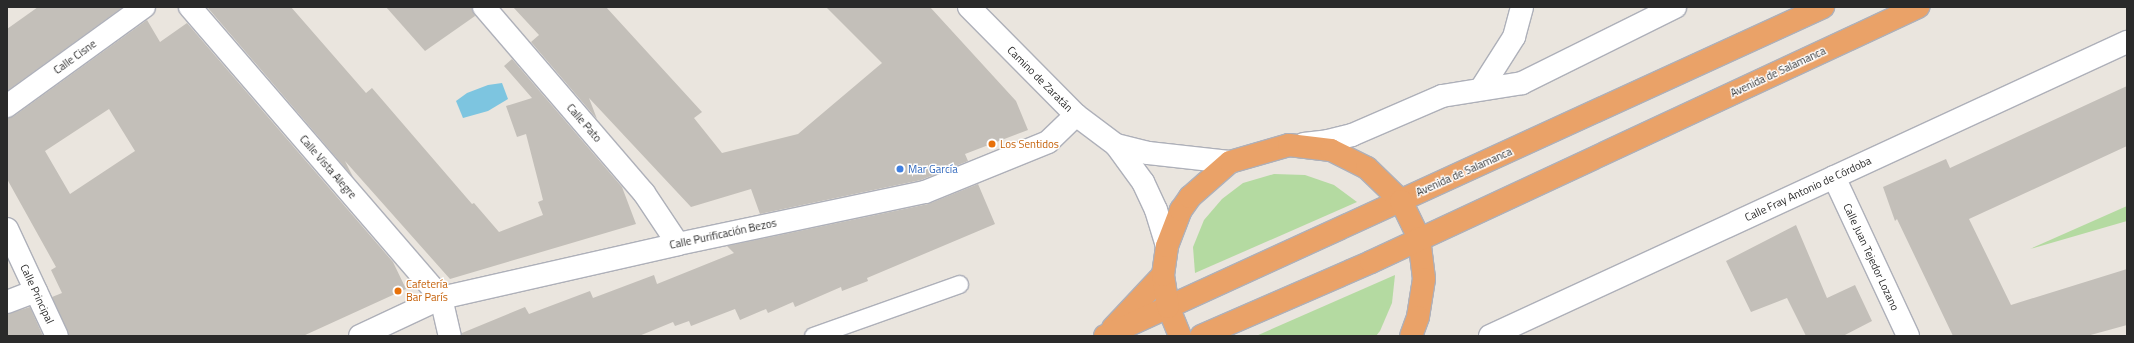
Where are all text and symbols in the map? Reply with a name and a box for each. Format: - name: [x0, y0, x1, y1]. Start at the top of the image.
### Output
- street label: Calle Cisne: [51, 37, 99, 77]
- street label: Camino de Zaratán: [1005, 44, 1075, 114]
- street label: Avenida de Salamanca: [1728, 44, 1828, 100]
- street label: Calle Pato: [564, 101, 604, 145]
- street label: Calle Vista Alegre: [297, 133, 359, 201]
- place label: Los Sentidos: [1000, 137, 1059, 151]
- marker: Los Sentidos: [987, 139, 997, 149]
- street label: Avenida de Salamanca: [1414, 145, 1514, 199]
- street label: Calle Fray Antonio de Córdoba: [1743, 154, 1873, 224]
- place label: Mar García: [908, 162, 958, 176]
- marker: Mar García: [895, 164, 905, 174]
- street label: Calle Juan Tejedor Lozano: [1840, 201, 1902, 313]
- street label: Calle Purificación Bezos: [668, 216, 778, 252]
- street label: Calle Principal: [17, 262, 57, 326]
- place label: Cafetería Bar París: [406, 278, 448, 304]
- marker: Cafetería Bar París: [393, 286, 403, 296]

